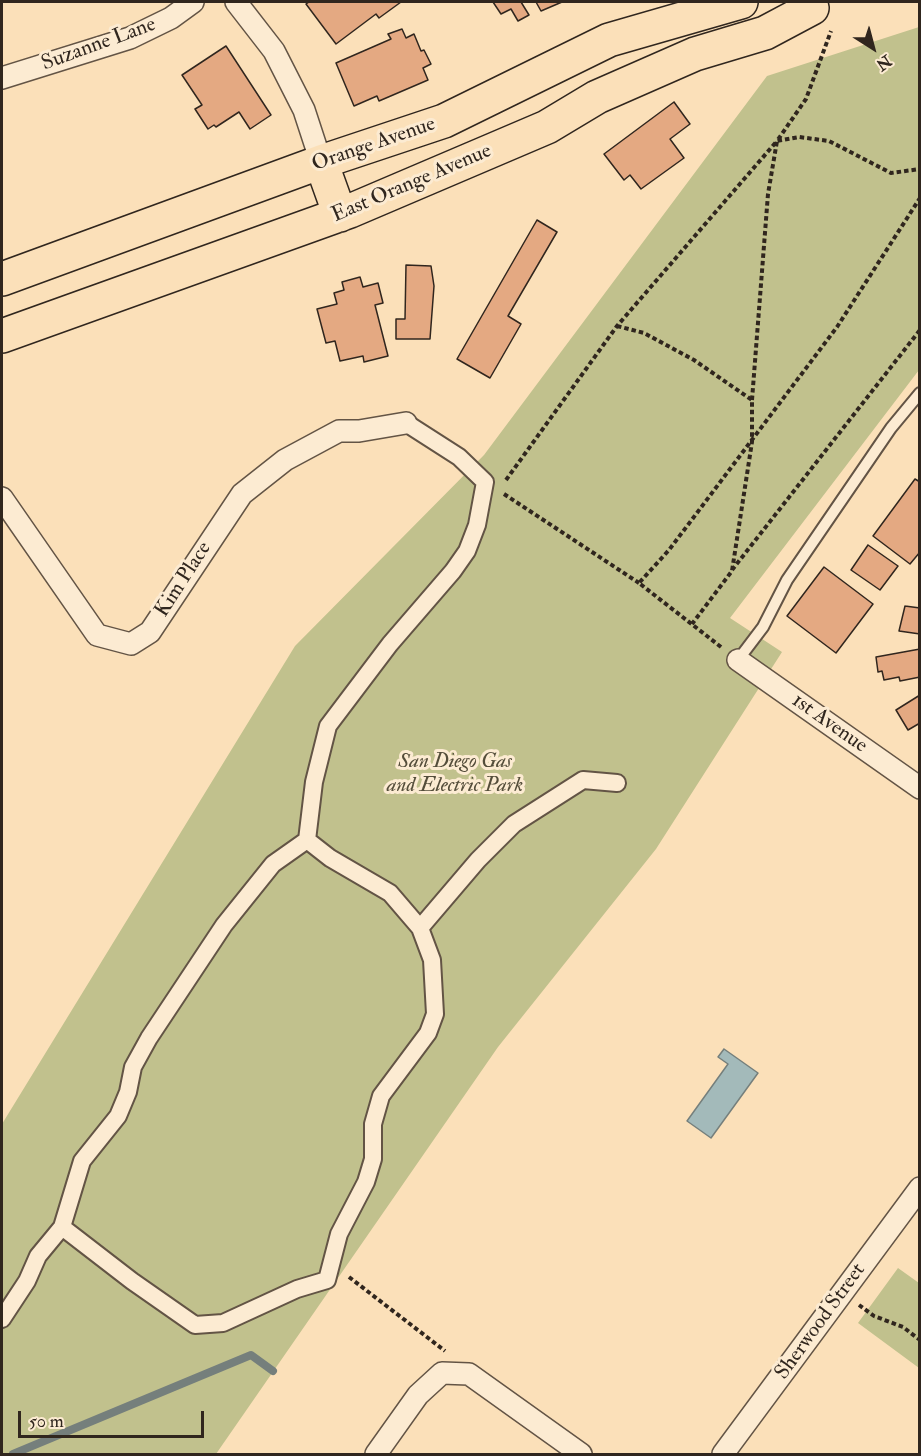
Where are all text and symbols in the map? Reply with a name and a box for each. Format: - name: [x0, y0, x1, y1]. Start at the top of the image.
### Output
- street label: Suzanne Lane: [39, 13, 159, 77]
- north arrow: [843, 18, 903, 78]
- text: N: [872, 50, 895, 75]
- street label: Orange Avenue: [309, 112, 439, 178]
- street label: East Orange Avenue: [328, 139, 496, 229]
- street label: Kim Place: [150, 538, 218, 622]
- street label: 1st Avenue: [786, 689, 872, 759]
- park label: San Diego Gas and Electric Park: [387, 749, 523, 799]
- street label: Sherwood Street: [770, 1259, 872, 1385]
- scale bar: [21, 1399, 207, 1437]
- text: 50 m: [29, 1410, 64, 1433]

